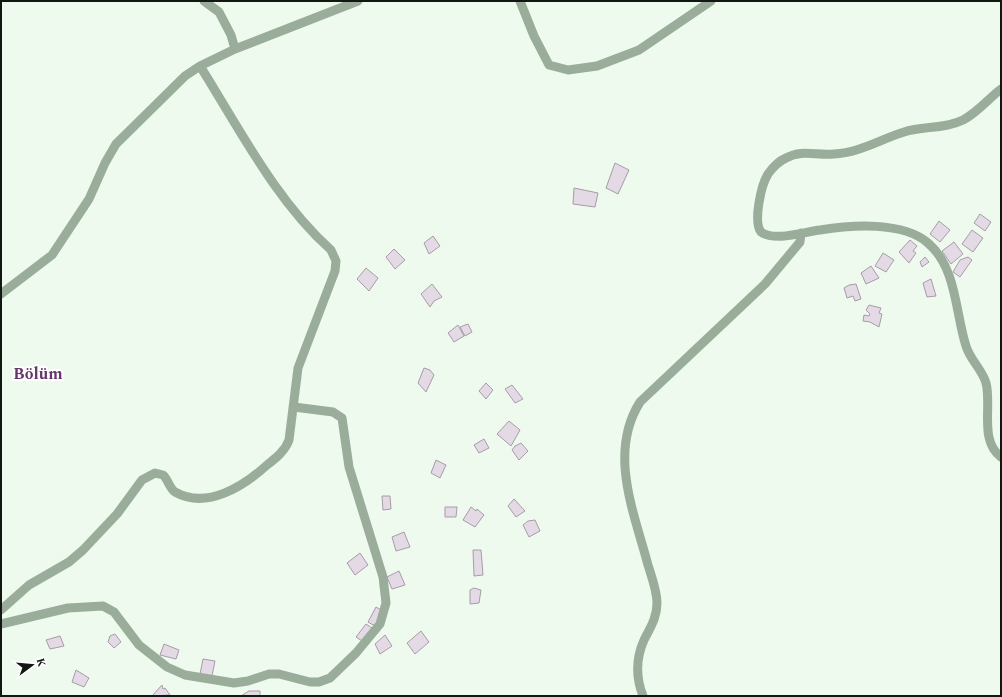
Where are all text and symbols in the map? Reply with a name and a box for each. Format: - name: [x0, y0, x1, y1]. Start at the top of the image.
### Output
- district label: Bölüm: [13, 362, 63, 386]
- north arrow: [12, 645, 52, 685]
- text: K: [32, 656, 51, 669]

